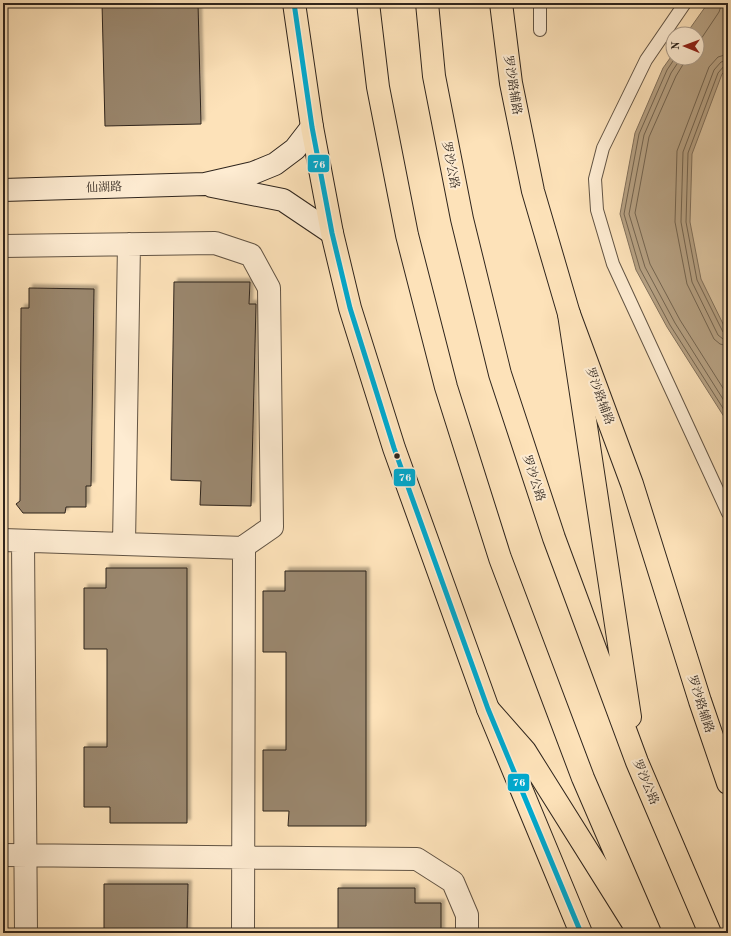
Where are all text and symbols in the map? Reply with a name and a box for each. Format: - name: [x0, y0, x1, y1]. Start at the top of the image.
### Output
- north arrow: [665, 26, 705, 66]
- text: N: [671, 41, 682, 50]
- street label: 罗沙路辅路: [501, 54, 525, 116]
- street label: 罗沙公路: [440, 140, 462, 190]
- line badge: 76: [307, 154, 330, 173]
- text: 76: [313, 160, 325, 171]
- street label: 仙湖路: [86, 179, 122, 195]
- street label: 罗沙路辅路: [583, 365, 617, 427]
- unlabelled marker: [392, 451, 402, 461]
- street label: 罗沙公路: [520, 453, 548, 503]
- line badge: 76: [393, 468, 416, 487]
- text: 76: [399, 473, 411, 484]
- street label: 罗沙路辅路: [685, 673, 717, 735]
- street label: 罗沙公路: [630, 757, 662, 807]
- line badge: 76: [507, 773, 530, 792]
- text: 76: [513, 778, 525, 789]

